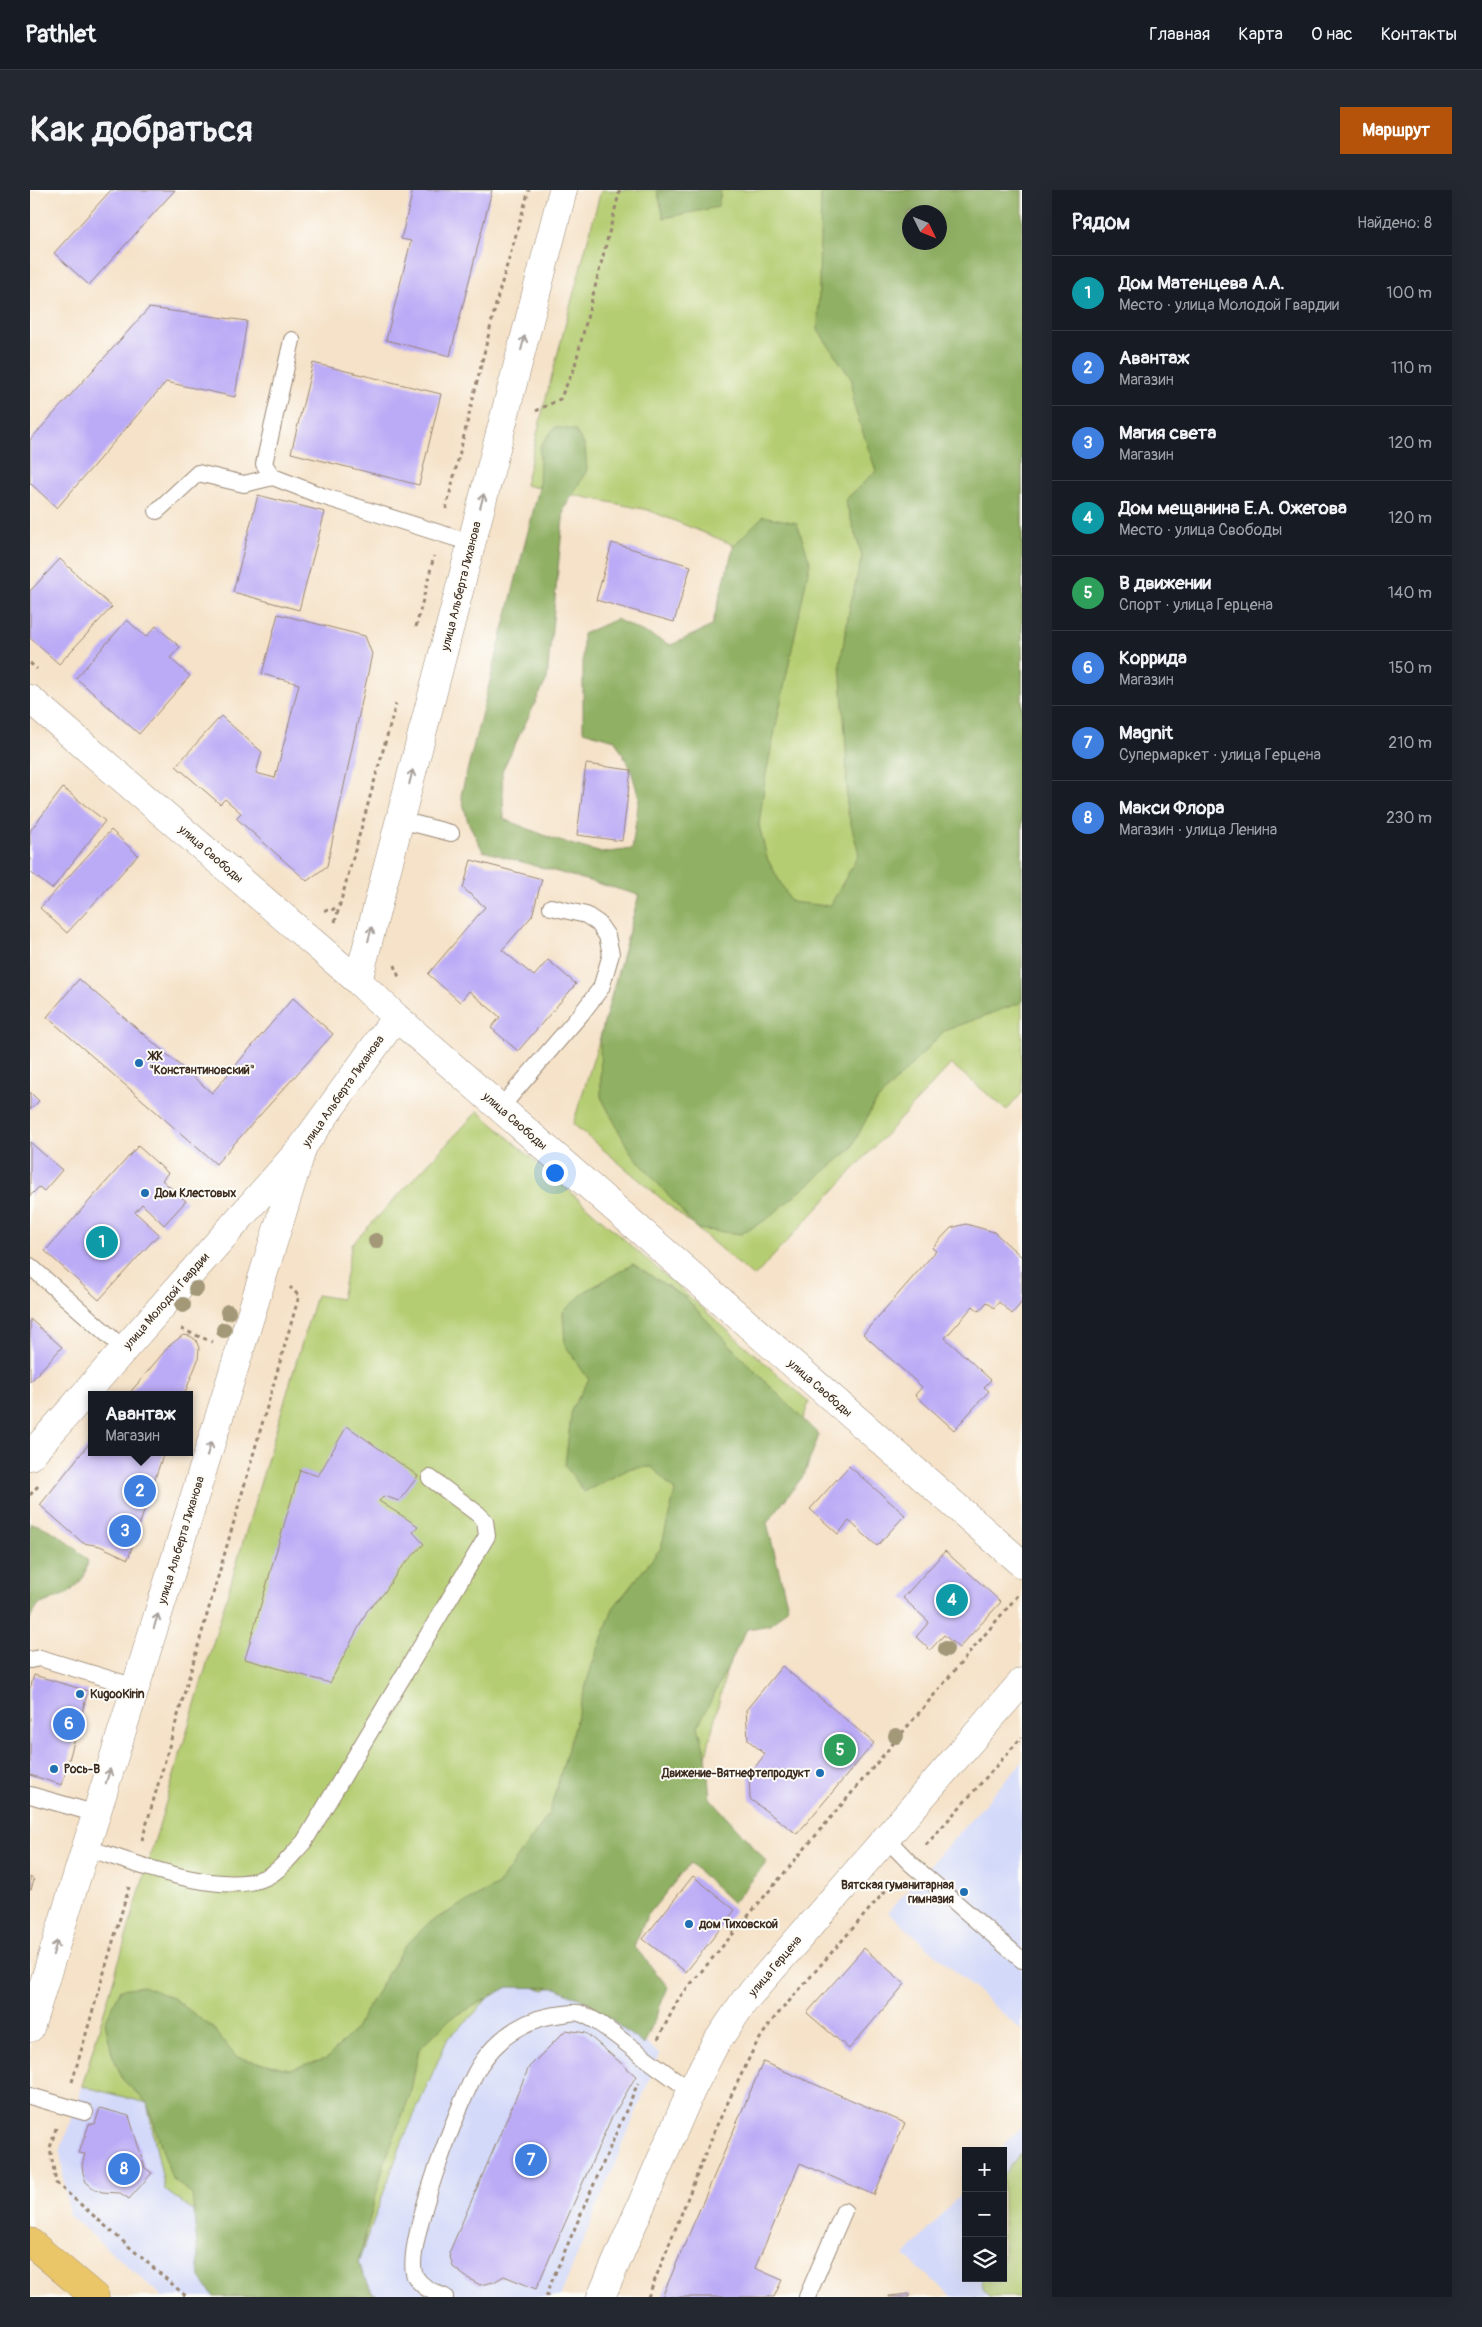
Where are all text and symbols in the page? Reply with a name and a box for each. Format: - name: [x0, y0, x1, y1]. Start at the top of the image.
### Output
- text: Pathlet: [25, 20, 96, 49]
- text: Главная: [1149, 23, 1210, 46]
- text: Карта: [1238, 23, 1283, 46]
- text: О нас: [1311, 23, 1353, 46]
- text: Контакты: [1381, 23, 1457, 46]
- button: Маршрут: [1340, 107, 1452, 154]
- text: Как добраться: [30, 108, 253, 152]
- north arrow: [902, 205, 947, 250]
- text: Рядом: [1072, 209, 1130, 236]
- text: Найдено: 8: [1357, 213, 1432, 233]
- text: Дом Матенцева А.А.: [1119, 271, 1285, 295]
- text: 1: [1085, 283, 1091, 303]
- text: 100 m: [1386, 283, 1432, 303]
- text: Место · улица Молодой Гвардии: [1119, 295, 1339, 315]
- one-way arrow: [519, 336, 528, 352]
- text: Авантаж: [1119, 346, 1190, 370]
- text: 2: [1084, 358, 1092, 378]
- text: 110 m: [1391, 358, 1432, 378]
- text: Магазин: [1119, 370, 1174, 390]
- text: Магия света: [1119, 421, 1216, 445]
- text: 3: [1084, 433, 1092, 453]
- text: 120 m: [1388, 433, 1432, 453]
- text: Магазин: [1119, 445, 1174, 465]
- one-way arrow: [478, 493, 488, 509]
- text: Дом мещанина Е.А. Ожегова: [1119, 496, 1347, 520]
- text: 4: [1083, 508, 1093, 528]
- text: 120 m: [1388, 508, 1432, 528]
- street label: улица Альберта Лиханова: [438, 519, 485, 653]
- text: Место · улица Свободы: [1119, 520, 1282, 540]
- text: В движении: [1119, 571, 1211, 595]
- text: 5: [1084, 583, 1092, 603]
- text: 140 m: [1388, 583, 1432, 603]
- text: Спорт · улица Герцена: [1119, 595, 1273, 615]
- text: Коррида: [1119, 646, 1187, 670]
- text: 6: [1083, 658, 1093, 678]
- text: 150 m: [1388, 658, 1432, 678]
- text: Магазин: [1119, 670, 1174, 690]
- text: Magnit: [1119, 721, 1173, 745]
- text: 7: [1084, 733, 1092, 753]
- text: 210 m: [1388, 733, 1432, 753]
- text: Супермаркет · улица Герцена: [1119, 745, 1321, 765]
- one-way arrow: [407, 769, 417, 785]
- text: Макси Флора: [1119, 796, 1224, 820]
- text: 8: [1084, 808, 1092, 828]
- text: 230 m: [1386, 808, 1432, 828]
- text: Магазин · улица Ленина: [1119, 820, 1277, 840]
- street label: улица Свободы: [175, 822, 246, 887]
- one-way arrow: [366, 926, 376, 942]
- street label: улица Альберта Лиханова: [299, 1032, 388, 1151]
- place label: ЖК "Константиновский": [147, 1049, 255, 1078]
- marker: ЖК "Константиновский": [133, 1057, 145, 1069]
- street label: улица Свободы: [479, 1089, 550, 1154]
- your location: [542, 1160, 568, 1186]
- place label: Дом Клестовых: [154, 1186, 236, 1201]
- marker: Дом Клестовых: [139, 1187, 151, 1199]
- pin: 1: [86, 1223, 118, 1261]
- street label: улица Молодой Гвардии: [120, 1249, 213, 1353]
- street label: улица Свободы: [784, 1356, 855, 1421]
- popup: [88, 1391, 193, 1456]
- text: Авантаж: [105, 1402, 176, 1426]
- text: Магазин: [105, 1426, 160, 1446]
- one-way arrow: [205, 1441, 215, 1457]
- pin: 2: [124, 1472, 156, 1510]
- street label: улица Альберта Лиханова: [155, 1474, 208, 1607]
- pin: 3: [109, 1512, 141, 1550]
- pin: 4: [936, 1581, 968, 1619]
- one-way arrow: [152, 1613, 162, 1629]
- place label: KugooKirin: [90, 1687, 145, 1702]
- marker: KugooKirin: [74, 1688, 86, 1700]
- pin: 6: [53, 1705, 85, 1743]
- pin: 5: [824, 1731, 856, 1769]
- place label: Рось-В: [64, 1762, 100, 1777]
- marker: Рось-В: [48, 1763, 60, 1775]
- place label: Движение-Вятнефтепродукт: [661, 1766, 811, 1781]
- marker: Движение-Вятнефтепродукт: [814, 1767, 826, 1779]
- one-way arrow: [104, 1769, 114, 1785]
- place label: Вятская гуманитарная гимназия: [841, 1878, 954, 1907]
- marker: Вятская гуманитарная гимназия: [958, 1886, 970, 1898]
- place label: дом Тиховской: [698, 1917, 778, 1932]
- marker: дом Тиховской: [683, 1918, 695, 1930]
- street label: улица Герцена: [745, 1933, 805, 2001]
- one-way arrow: [51, 1941, 60, 1957]
- pin: 7: [515, 2141, 547, 2179]
- map controls: [962, 2147, 1007, 2282]
- button: +: [962, 2147, 1007, 2192]
- pin: 8: [108, 2150, 140, 2188]
- button: −: [962, 2192, 1007, 2237]
- button: layers: [962, 2237, 1007, 2282]

